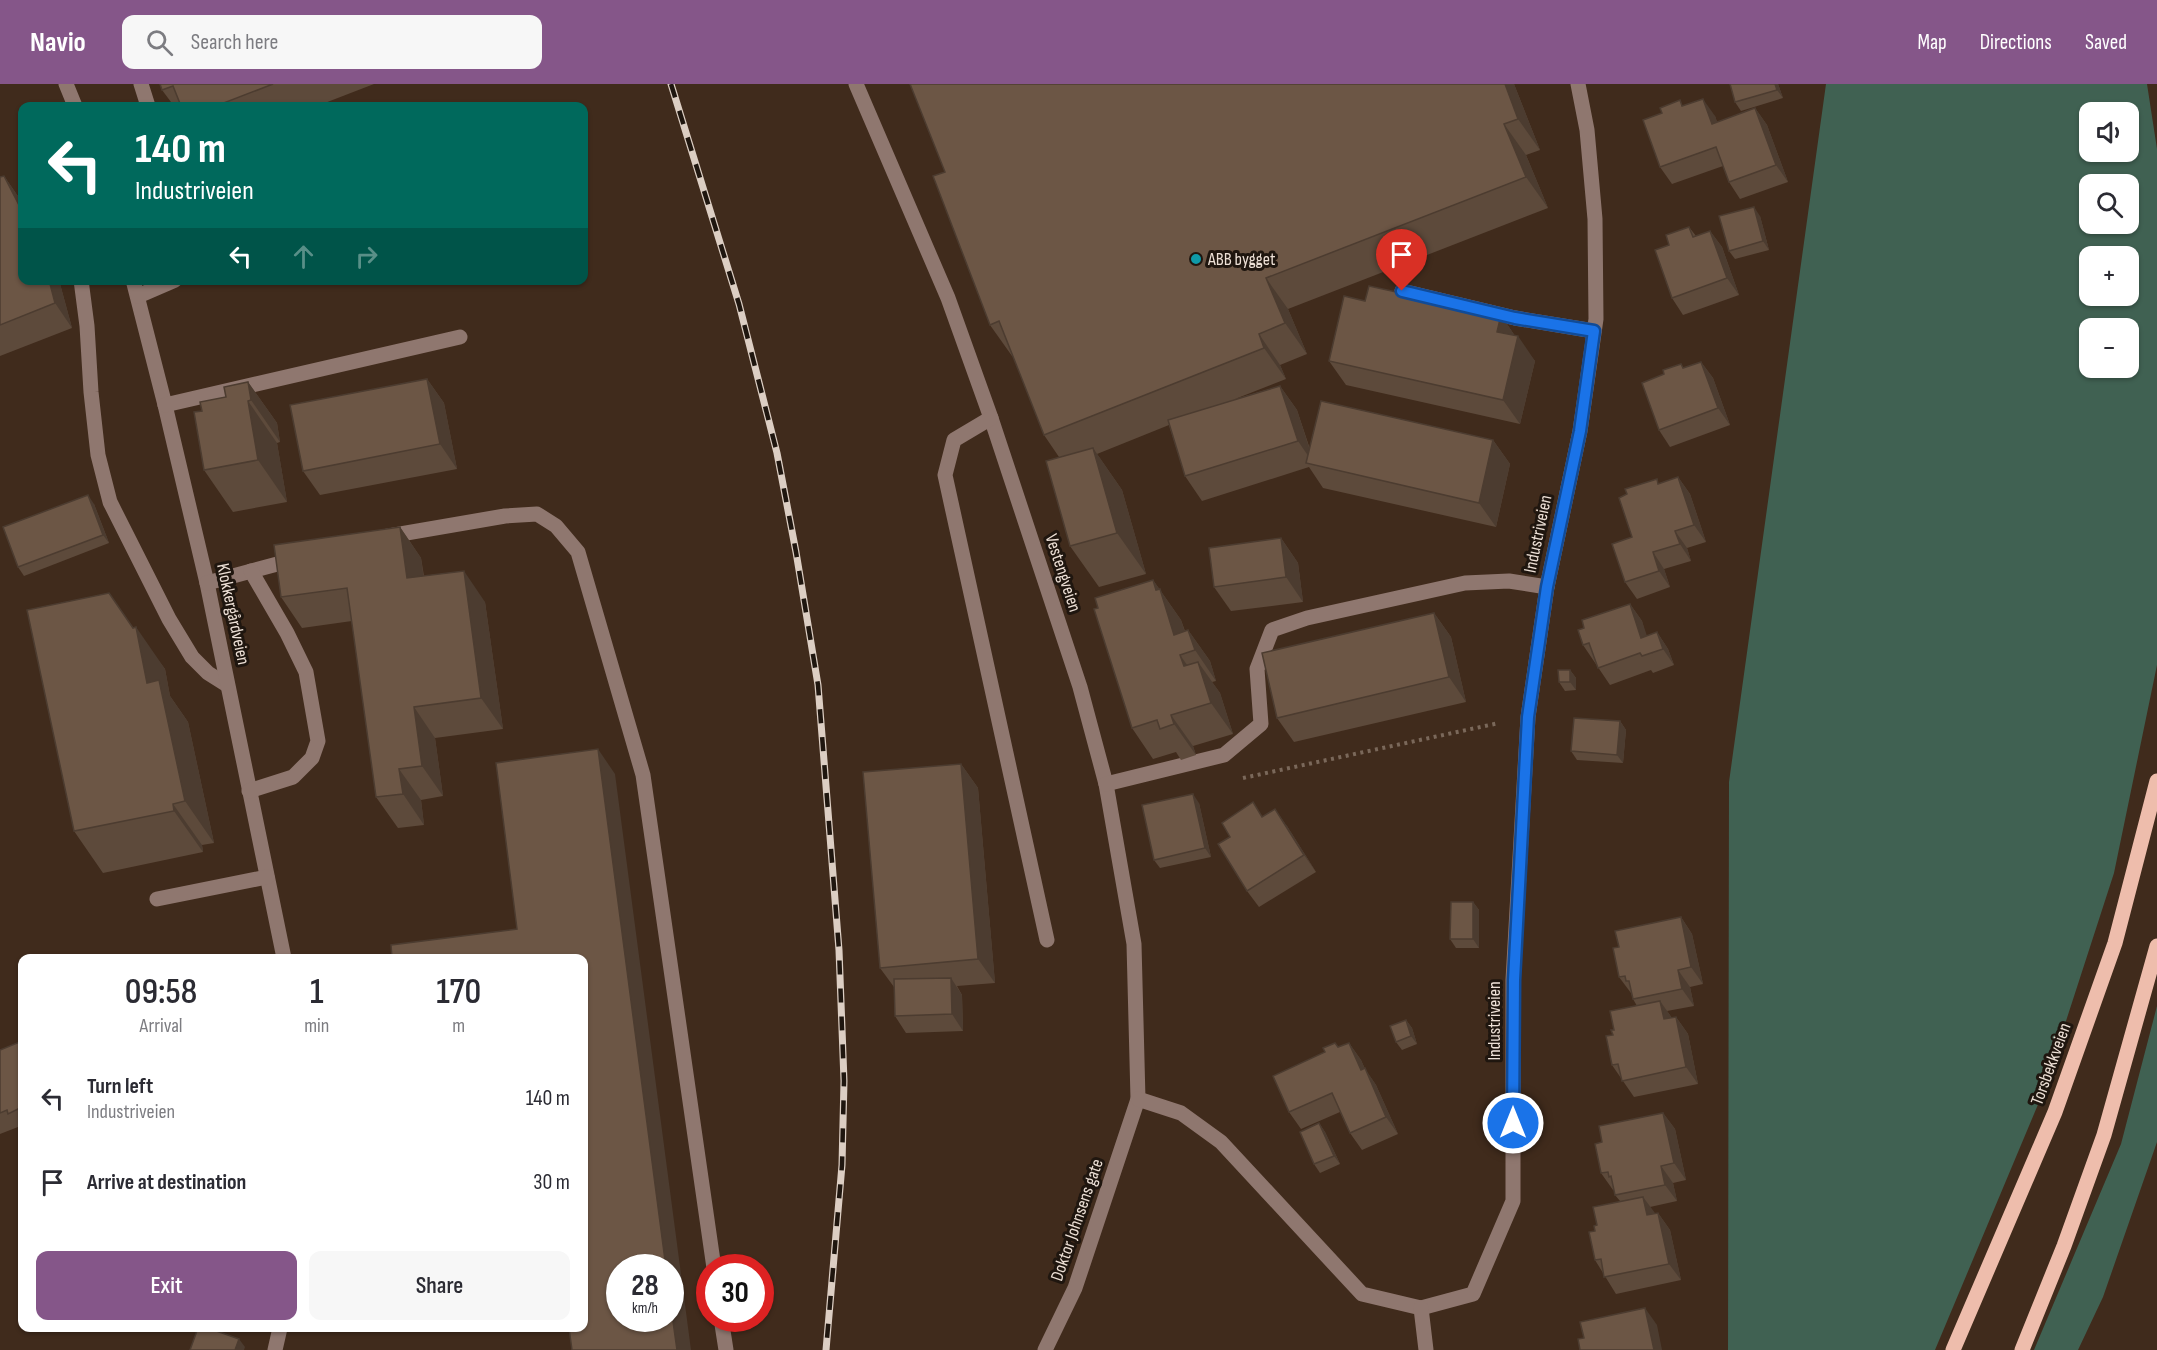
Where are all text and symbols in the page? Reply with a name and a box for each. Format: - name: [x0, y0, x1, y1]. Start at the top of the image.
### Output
- search box: [122, 15, 542, 69]
- text: Navio: [30, 26, 86, 59]
- icon: search: [143, 26, 176, 59]
- text: Search here: [191, 29, 278, 56]
- text: Map: [1917, 30, 1947, 55]
- text: Directions: [1980, 30, 2052, 55]
- text: Saved: [2085, 30, 2127, 55]
- map controls: [2079, 102, 2139, 378]
- button: sound: [2079, 102, 2139, 162]
- text: 140 m: [135, 124, 226, 175]
- icon: left: [36, 126, 114, 204]
- button: search: [2079, 174, 2139, 234]
- text: Industriveien: [135, 175, 254, 207]
- pin: [1376, 229, 1427, 291]
- icon: arrive: [1385, 238, 1418, 271]
- icon: left: [224, 240, 257, 273]
- icon: ahead: [287, 240, 320, 273]
- icon: right: [350, 240, 383, 273]
- button: +: [2079, 246, 2139, 306]
- place label: ABB bygget: [1207, 249, 1276, 270]
- marker: ABB bygget: [1189, 252, 1203, 266]
- button: −: [2079, 318, 2139, 378]
- street label: Industriveien: [1519, 493, 1557, 575]
- street label: Vestengveien: [1041, 531, 1085, 615]
- street label: Klokkergårdveien: [212, 561, 254, 667]
- text: 09:58: [125, 971, 197, 1014]
- text: 1: [310, 971, 324, 1014]
- text: 170: [436, 971, 481, 1014]
- street label: Industriveien: [1484, 981, 1505, 1061]
- text: Arrival: [140, 1014, 183, 1038]
- text: min: [304, 1014, 329, 1038]
- text: m: [452, 1014, 465, 1038]
- street label: Torsbekkveien: [2026, 1020, 2076, 1108]
- text: Turn left: [87, 1073, 153, 1100]
- icon: left: [36, 1082, 69, 1115]
- text: 140 m: [526, 1085, 570, 1112]
- position arrow: [1481, 1091, 1545, 1155]
- text: Industriveien: [87, 1100, 175, 1124]
- street label: Doktor Johnsens gate: [1046, 1156, 1108, 1284]
- icon: arrive: [36, 1166, 69, 1199]
- text: Arrive at destination: [87, 1169, 246, 1196]
- text: 30 m: [533, 1169, 570, 1196]
- button: Exit: [36, 1251, 297, 1320]
- button: Share: [309, 1251, 570, 1320]
- speed limit sign: 30: [696, 1254, 774, 1332]
- text: 28: [631, 1268, 659, 1304]
- text: km/h: [632, 1299, 658, 1318]

